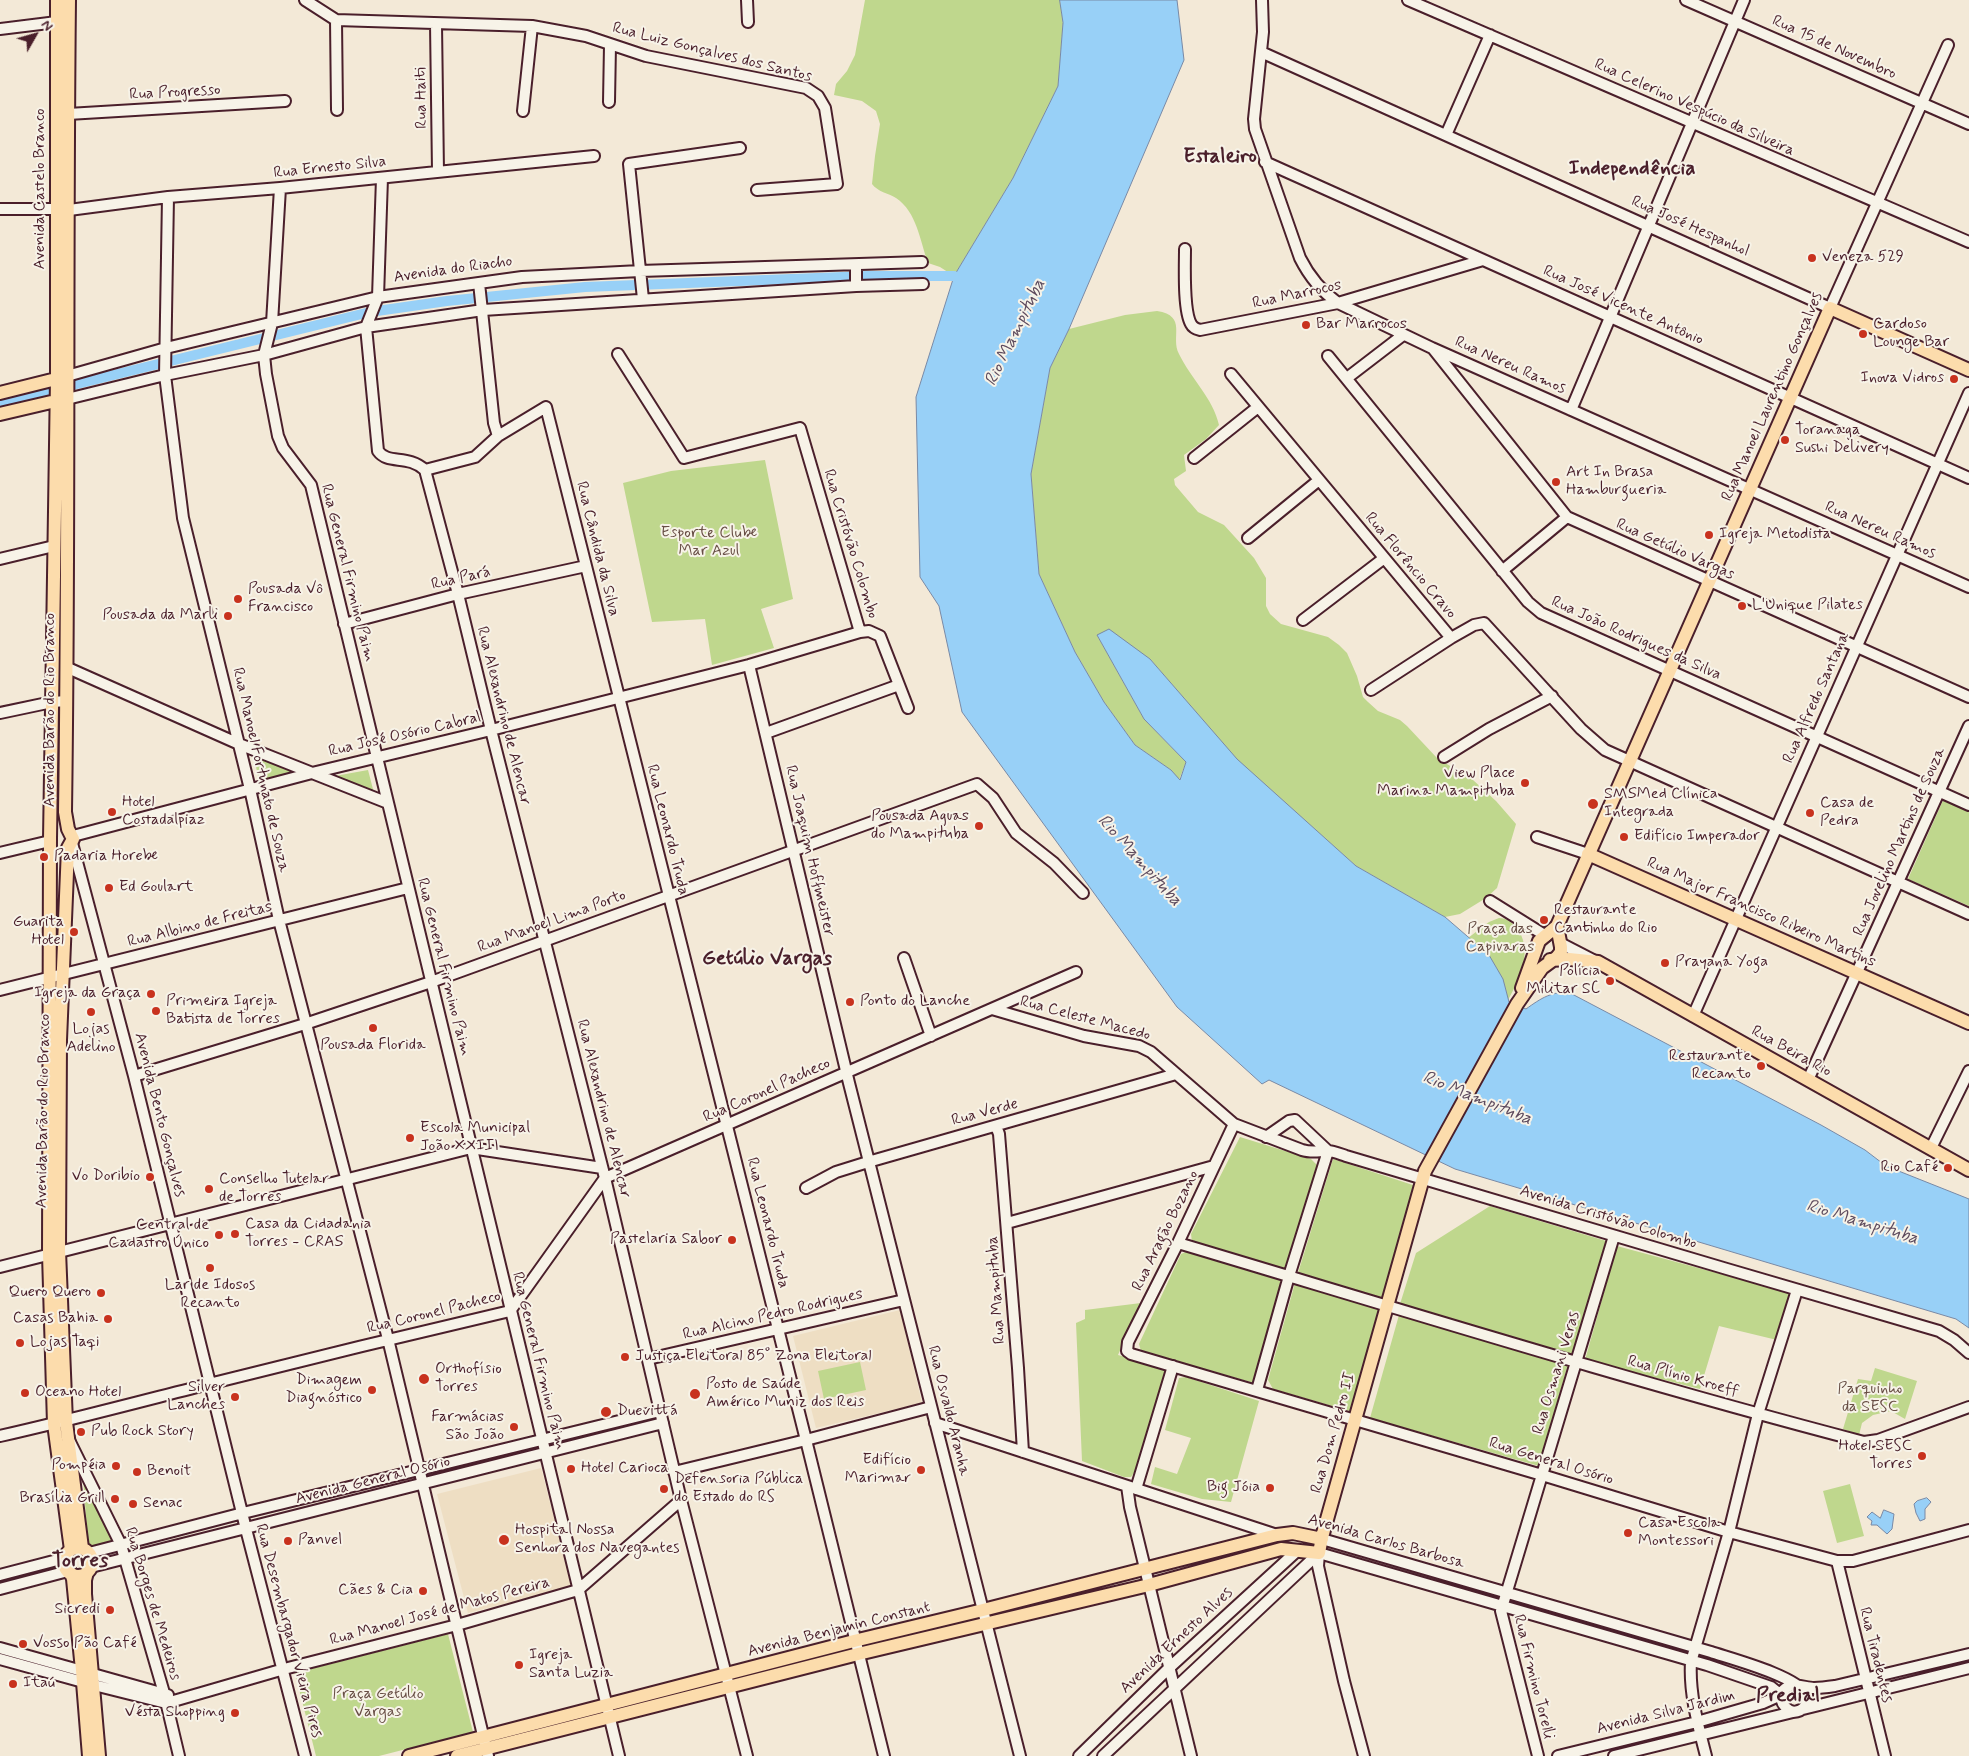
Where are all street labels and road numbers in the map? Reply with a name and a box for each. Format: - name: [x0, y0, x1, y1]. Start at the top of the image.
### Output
- street label: Rua 15 de Novembro: [1769, 12, 1899, 84]
- street label: Rua Luiz Gonçalves dos Santos: [610, 19, 814, 87]
- street label: Rua Celerino Vespúcio da Silveira: [1591, 55, 1797, 161]
- street label: Rua Haiti: [412, 67, 432, 129]
- street label: Rua Progresso: [129, 81, 221, 105]
- street label: Avenida Castelo Branco: [31, 109, 51, 269]
- street label: Rua Ernesto Silva: [273, 153, 387, 183]
- street label: Rua José Hespanhol: [1628, 192, 1752, 262]
- street label: Avenida do Riacho: [392, 252, 514, 288]
- street label: Rua José Vicente Antônio: [1540, 262, 1706, 350]
- street label: Rua Marrocos: [1251, 276, 1343, 314]
- street label: Rua Manoel Laurentino Gonçalves: [1718, 290, 1828, 504]
- street label: Rua Nereu Ramos: [1452, 333, 1568, 399]
- street label: Rua Cristóvão Colombo: [818, 467, 882, 621]
- street label: Rua Cândida da Silva: [571, 480, 623, 618]
- street label: Rua General Firmino Paim: [316, 482, 378, 664]
- street label: Rua Nereu Ramos: [1822, 498, 1938, 564]
- street label: Rua Florêncio Cravo: [1360, 509, 1460, 623]
- street label: Rua Getúlio Vargas: [1613, 515, 1737, 585]
- street label: Rua Pará: [430, 563, 492, 595]
- street label: Rua João Rodrigues da Silva: [1548, 593, 1724, 685]
- street label: Avenida Barão do Rio Branco: [41, 613, 61, 807]
- street label: Rua Alexandrino de Alencar: [471, 625, 535, 807]
- street label: Rua Alfredo Santana: [1780, 630, 1854, 766]
- street label: Rua Manoel Fortunato de Souza: [227, 666, 293, 874]
- street label: Rua José Osório Cabral: [327, 708, 483, 762]
- street label: Rua Jovelino Martins de Souza: [1850, 745, 1950, 939]
- street label: Rua Leonardo Truda: [641, 763, 693, 897]
- street label: Rua Joaquim Hoffmeister: [780, 764, 838, 938]
- street label: Rua Major Francisco Ribeiro Martins: [1644, 854, 1878, 972]
- street label: Rua General Firmino Paim: [412, 876, 474, 1058]
- street label: Rua Manoel Lima Porto: [475, 886, 629, 958]
- street label: Rua Albino de Freitas: [126, 898, 274, 952]
- street label: Rua Celeste Macedo: [1018, 992, 1152, 1046]
- street label: Avenida Barão do Rio Branco: [33, 1014, 55, 1208]
- street label: Rua Alexandrino de Alencar: [571, 1018, 635, 1200]
- street label: Rua Beira Rio: [1748, 1022, 1834, 1082]
- street label: Avenida Bento Gonçalves: [129, 1031, 189, 1199]
- street label: Rua Coronel Pacheco: [700, 1054, 834, 1128]
- street label: Rua Verde: [950, 1095, 1020, 1131]
- street label: Rua Leonardo Truda: [741, 1156, 793, 1290]
- street label: Rua Aragão Bozano: [1129, 1168, 1203, 1294]
- street label: Avenida Cristóvão Colombo: [1517, 1182, 1699, 1254]
- street label: Rua Mampituba: [984, 1235, 1010, 1345]
- street label: Rua General Firmino Paim: [507, 1270, 569, 1452]
- street label: Rua Alcino Pedro Rodrigues: [681, 1285, 865, 1345]
- street label: Rua Coronel Pacheco: [365, 1287, 503, 1339]
- street label: Rua Osmani Veras: [1529, 1309, 1585, 1437]
- street label: Rua Osvaldo Aranha: [923, 1344, 973, 1478]
- street label: Rua Plínio Kroeff: [1625, 1352, 1741, 1402]
- street label: Rua Dom Pedro II: [1308, 1370, 1360, 1496]
- street label: Rua General Osório: [1486, 1434, 1616, 1490]
- street label: Avenida General Osório: [294, 1452, 452, 1510]
- street label: Avenida Carlos Barbosa: [1305, 1510, 1467, 1574]
- street label: Rua Desembargador Vieira Pires: [250, 1522, 326, 1740]
- street label: Rua Borges de Medeiros: [120, 1525, 184, 1683]
- street label: Rua Manoel José de Matos Pereira: [328, 1573, 552, 1651]
- street label: Avenida Ernesto Alves: [1117, 1584, 1237, 1698]
- street label: Avenida Benjamin Constant: [746, 1598, 932, 1662]
- street label: Rua Tiradentes: [1854, 1605, 1896, 1705]
- street label: Rua Firmino Torelli: [1508, 1613, 1558, 1741]
- street label: Avenida Silva Jardim: [1595, 1687, 1737, 1739]

